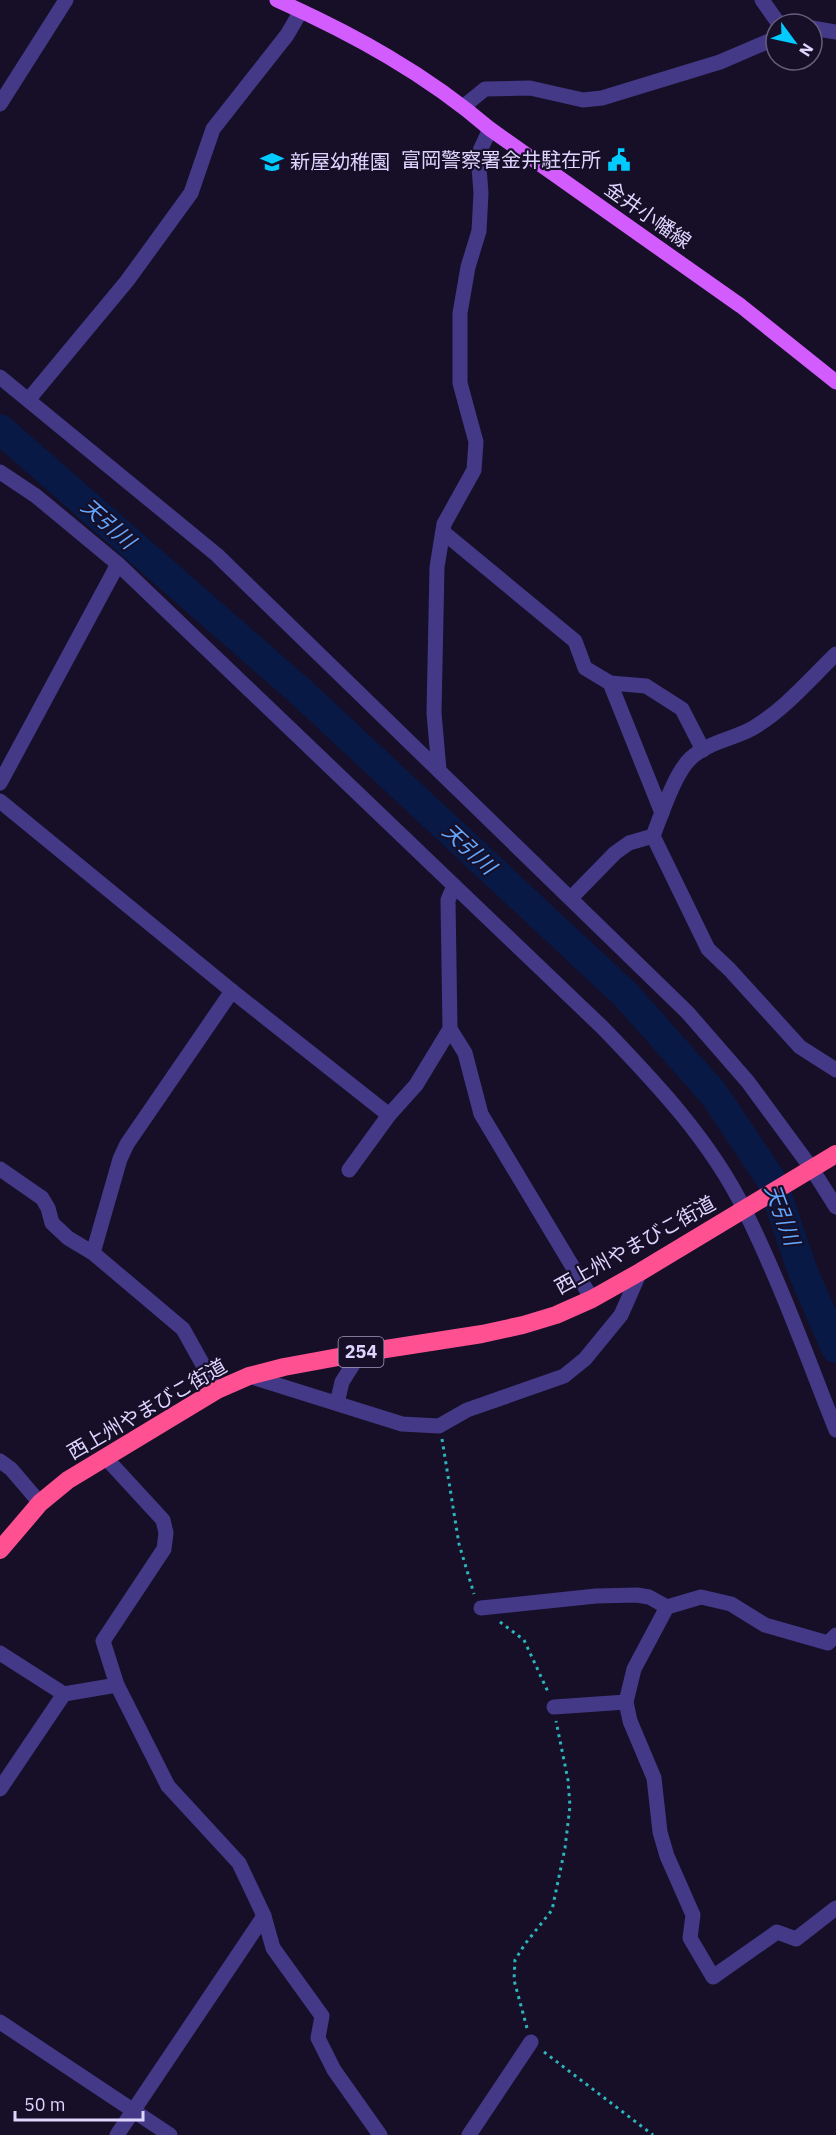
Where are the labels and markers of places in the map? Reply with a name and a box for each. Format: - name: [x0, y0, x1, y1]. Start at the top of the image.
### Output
- place label: 富岡警察署金井駐在所: [401, 146, 601, 173]
- public building icon: 富岡警察署金井駐在所: [606, 147, 632, 173]
- place label: 新屋幼稚園: [290, 148, 390, 175]
- school or university icon: 新屋幼稚園: [259, 149, 285, 175]

